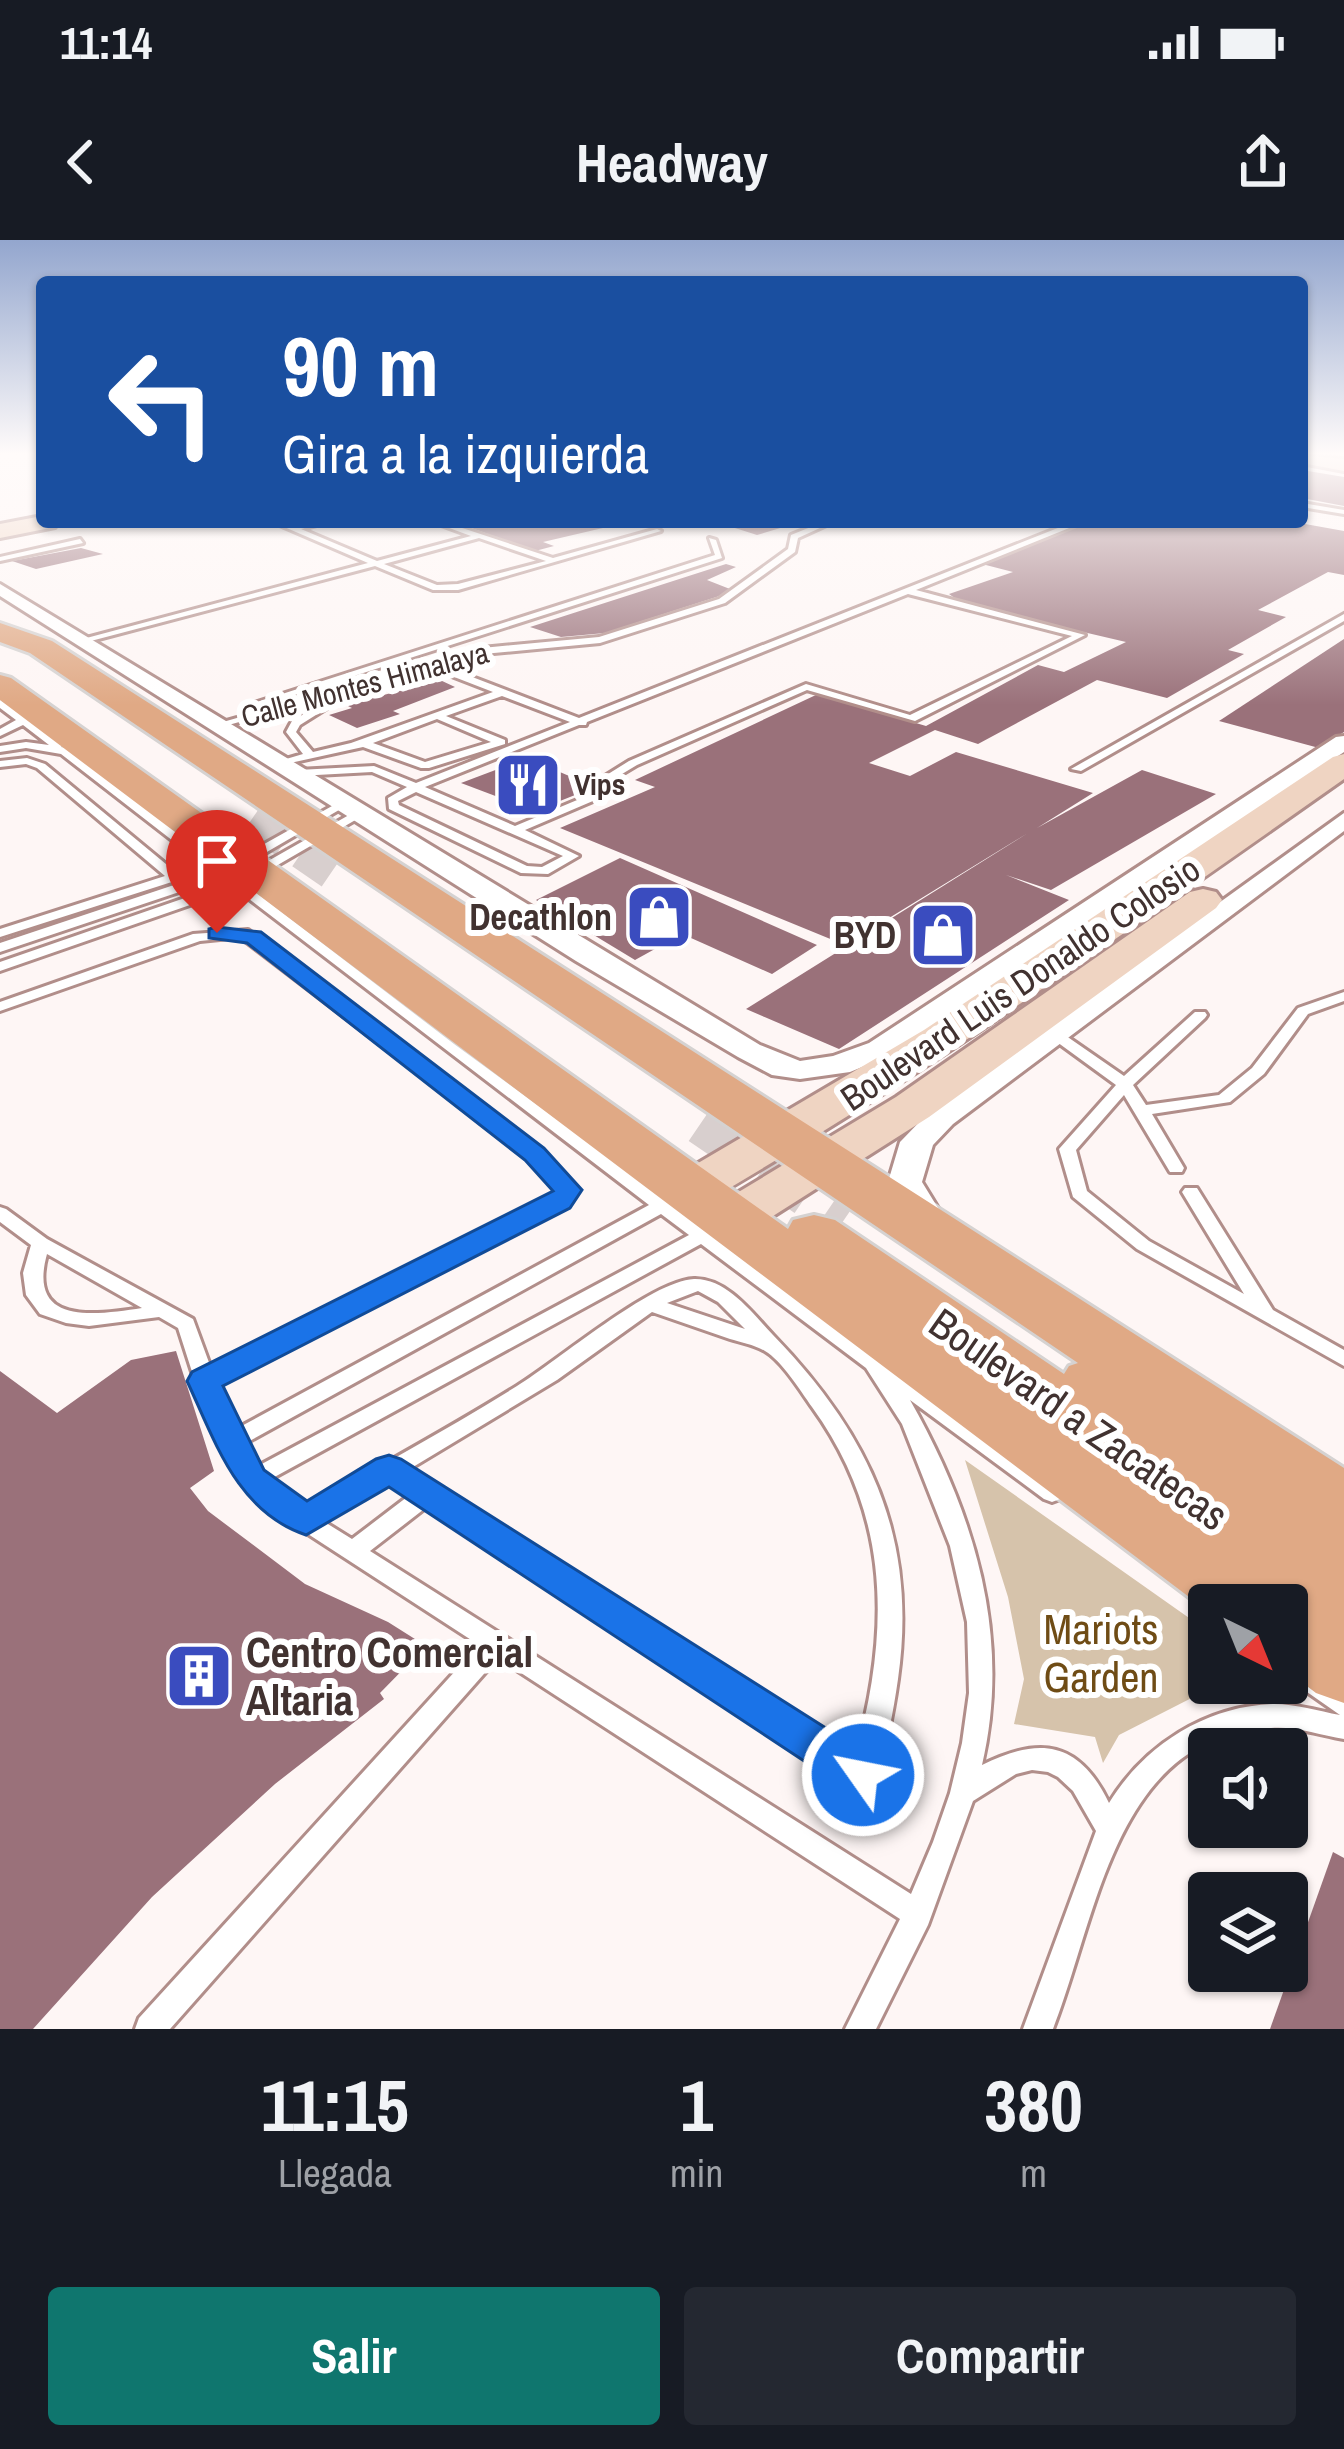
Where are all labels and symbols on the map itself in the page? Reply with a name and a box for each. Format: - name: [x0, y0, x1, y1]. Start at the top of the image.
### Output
- street label: Calle Montes Himalaya: [237, 632, 493, 736]
- restaurant icon: Vips: [493, 750, 563, 820]
- place label: Vips: [574, 764, 626, 804]
- pin: [166, 810, 268, 933]
- street label: Boulevard Luis Donaldo Colosio: [831, 845, 1209, 1121]
- shop icon: Decathlon: [624, 882, 694, 952]
- place label: Decathlon: [469, 893, 612, 941]
- shop icon: BYD: [908, 900, 978, 970]
- place label: BYD: [834, 911, 896, 959]
- street label: Boulevard a Zacatecas: [919, 1295, 1239, 1543]
- north arrow: [1188, 1584, 1308, 1704]
- park label: Mariots Garden: [1044, 1601, 1158, 1705]
- place label: Centro Comercial Altaria: [246, 1624, 533, 1728]
- building icon: Centro Comercial Altaria: [164, 1641, 234, 1711]
- position arrow: [800, 1712, 926, 1838]

